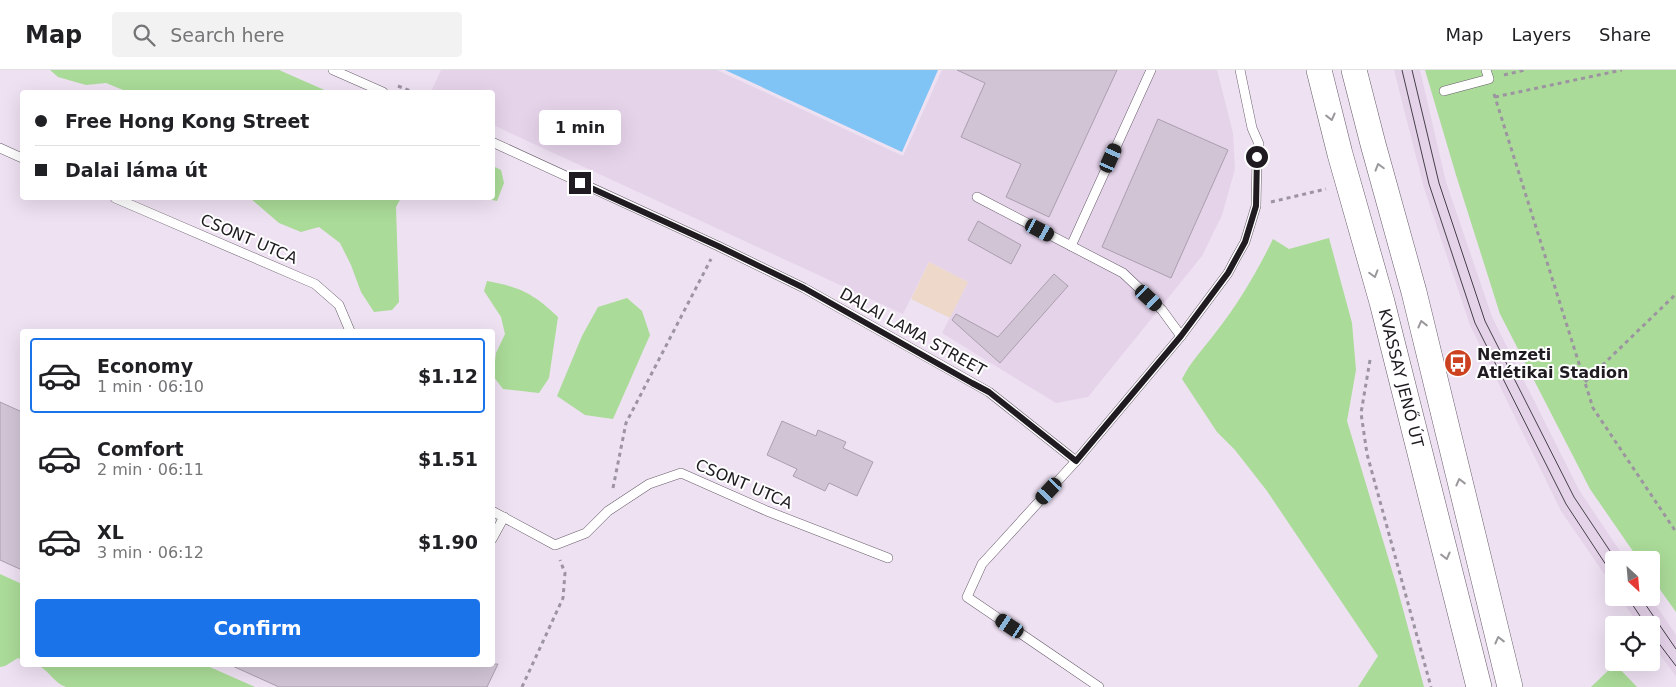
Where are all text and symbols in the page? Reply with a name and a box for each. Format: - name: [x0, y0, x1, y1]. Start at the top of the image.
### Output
- search box: [112, 12, 462, 57]
- text: Map: [25, 21, 82, 49]
- icon: search: [130, 21, 158, 49]
- text: Search here: [170, 24, 284, 46]
- text: Map: [1445, 24, 1483, 45]
- text: Layers: [1511, 24, 1571, 45]
- text: Share: [1599, 24, 1651, 45]
- text: Free Hong Kong Street: [65, 110, 309, 132]
- callout: 1 min: [539, 111, 621, 146]
- one-way arrow: [1325, 113, 1336, 122]
- text: 1 min: [555, 118, 605, 137]
- car: [1098, 141, 1123, 175]
- route start: [1246, 146, 1268, 168]
- text: Dalai láma út: [65, 159, 207, 181]
- one-way arrow: [1374, 163, 1385, 171]
- route end: [569, 172, 591, 194]
- street label: CSONT UTCA: [198, 210, 300, 268]
- car: [1023, 216, 1056, 244]
- one-way arrow: [1368, 270, 1378, 278]
- car: [1132, 282, 1165, 314]
- street label: DALAI LAMA STREET: [837, 284, 990, 380]
- street label: KVASSAY JENŐ ÚT: [1375, 306, 1428, 450]
- one-way arrow: [1417, 319, 1428, 328]
- place label: Nemzeti Atlétikai Stadion: [1477, 345, 1628, 382]
- bus stop icon: Nemzeti Atlétikai Stadion: [1443, 348, 1473, 378]
- icon: car: [37, 353, 82, 398]
- text: Economy: [97, 355, 193, 377]
- text: $1.12: [418, 365, 478, 387]
- text: 1 min · 06:10: [97, 377, 204, 396]
- icon: car: [37, 436, 82, 481]
- text: Comfort: [97, 438, 184, 460]
- text: $1.51: [418, 448, 478, 470]
- street label: CSONT UTCA: [693, 455, 795, 513]
- text: 2 min · 06:11: [97, 460, 204, 479]
- car: [1033, 475, 1064, 507]
- one-way arrow: [1455, 477, 1466, 486]
- icon: car: [37, 519, 82, 564]
- text: XL: [97, 521, 124, 543]
- text: $1.90: [418, 531, 478, 553]
- text: 3 min · 06:12: [97, 543, 204, 562]
- one-way arrow: [1440, 551, 1451, 560]
- north arrow: [1605, 551, 1660, 606]
- map controls: [1605, 551, 1660, 671]
- button: Confirm: [35, 599, 480, 657]
- car: [993, 611, 1026, 641]
- button: locate: [1605, 616, 1660, 671]
- one-way arrow: [1494, 636, 1504, 644]

